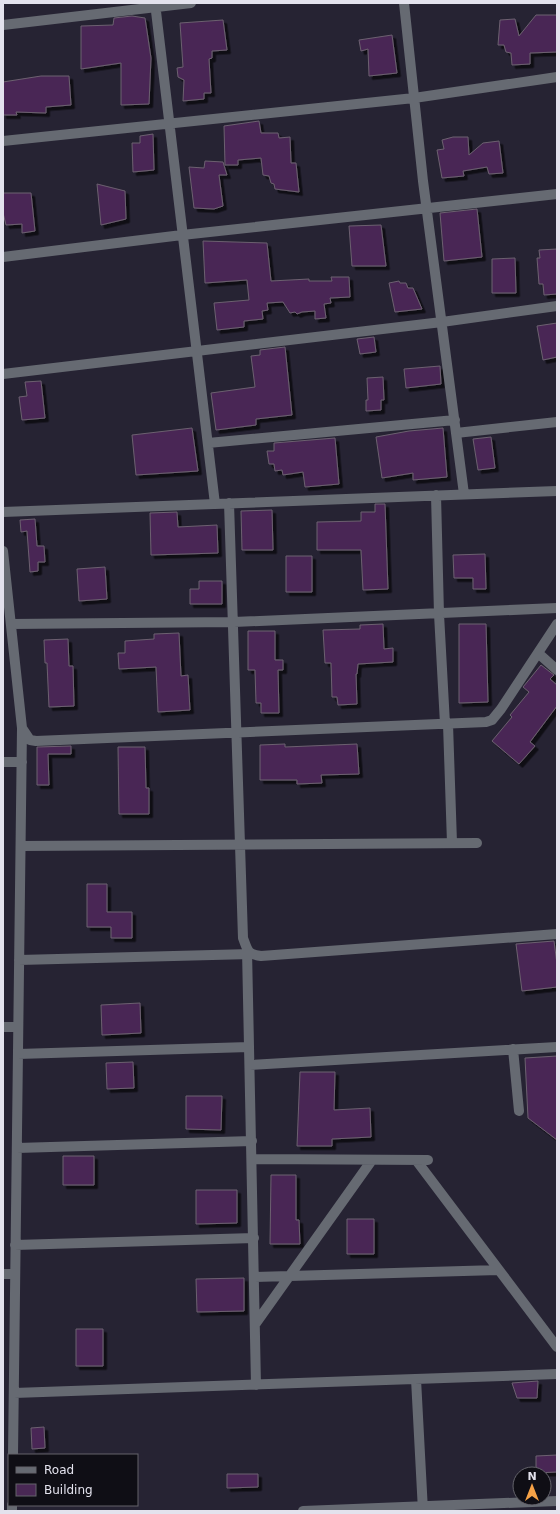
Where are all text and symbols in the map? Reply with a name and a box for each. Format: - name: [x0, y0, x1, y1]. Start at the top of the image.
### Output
- legend: [8, 1454, 138, 1506]
- text: Road: [44, 1463, 74, 1477]
- north arrow: [512, 1466, 552, 1506]
- text: N: [527, 1470, 537, 1483]
- text: Building: [44, 1483, 93, 1497]

